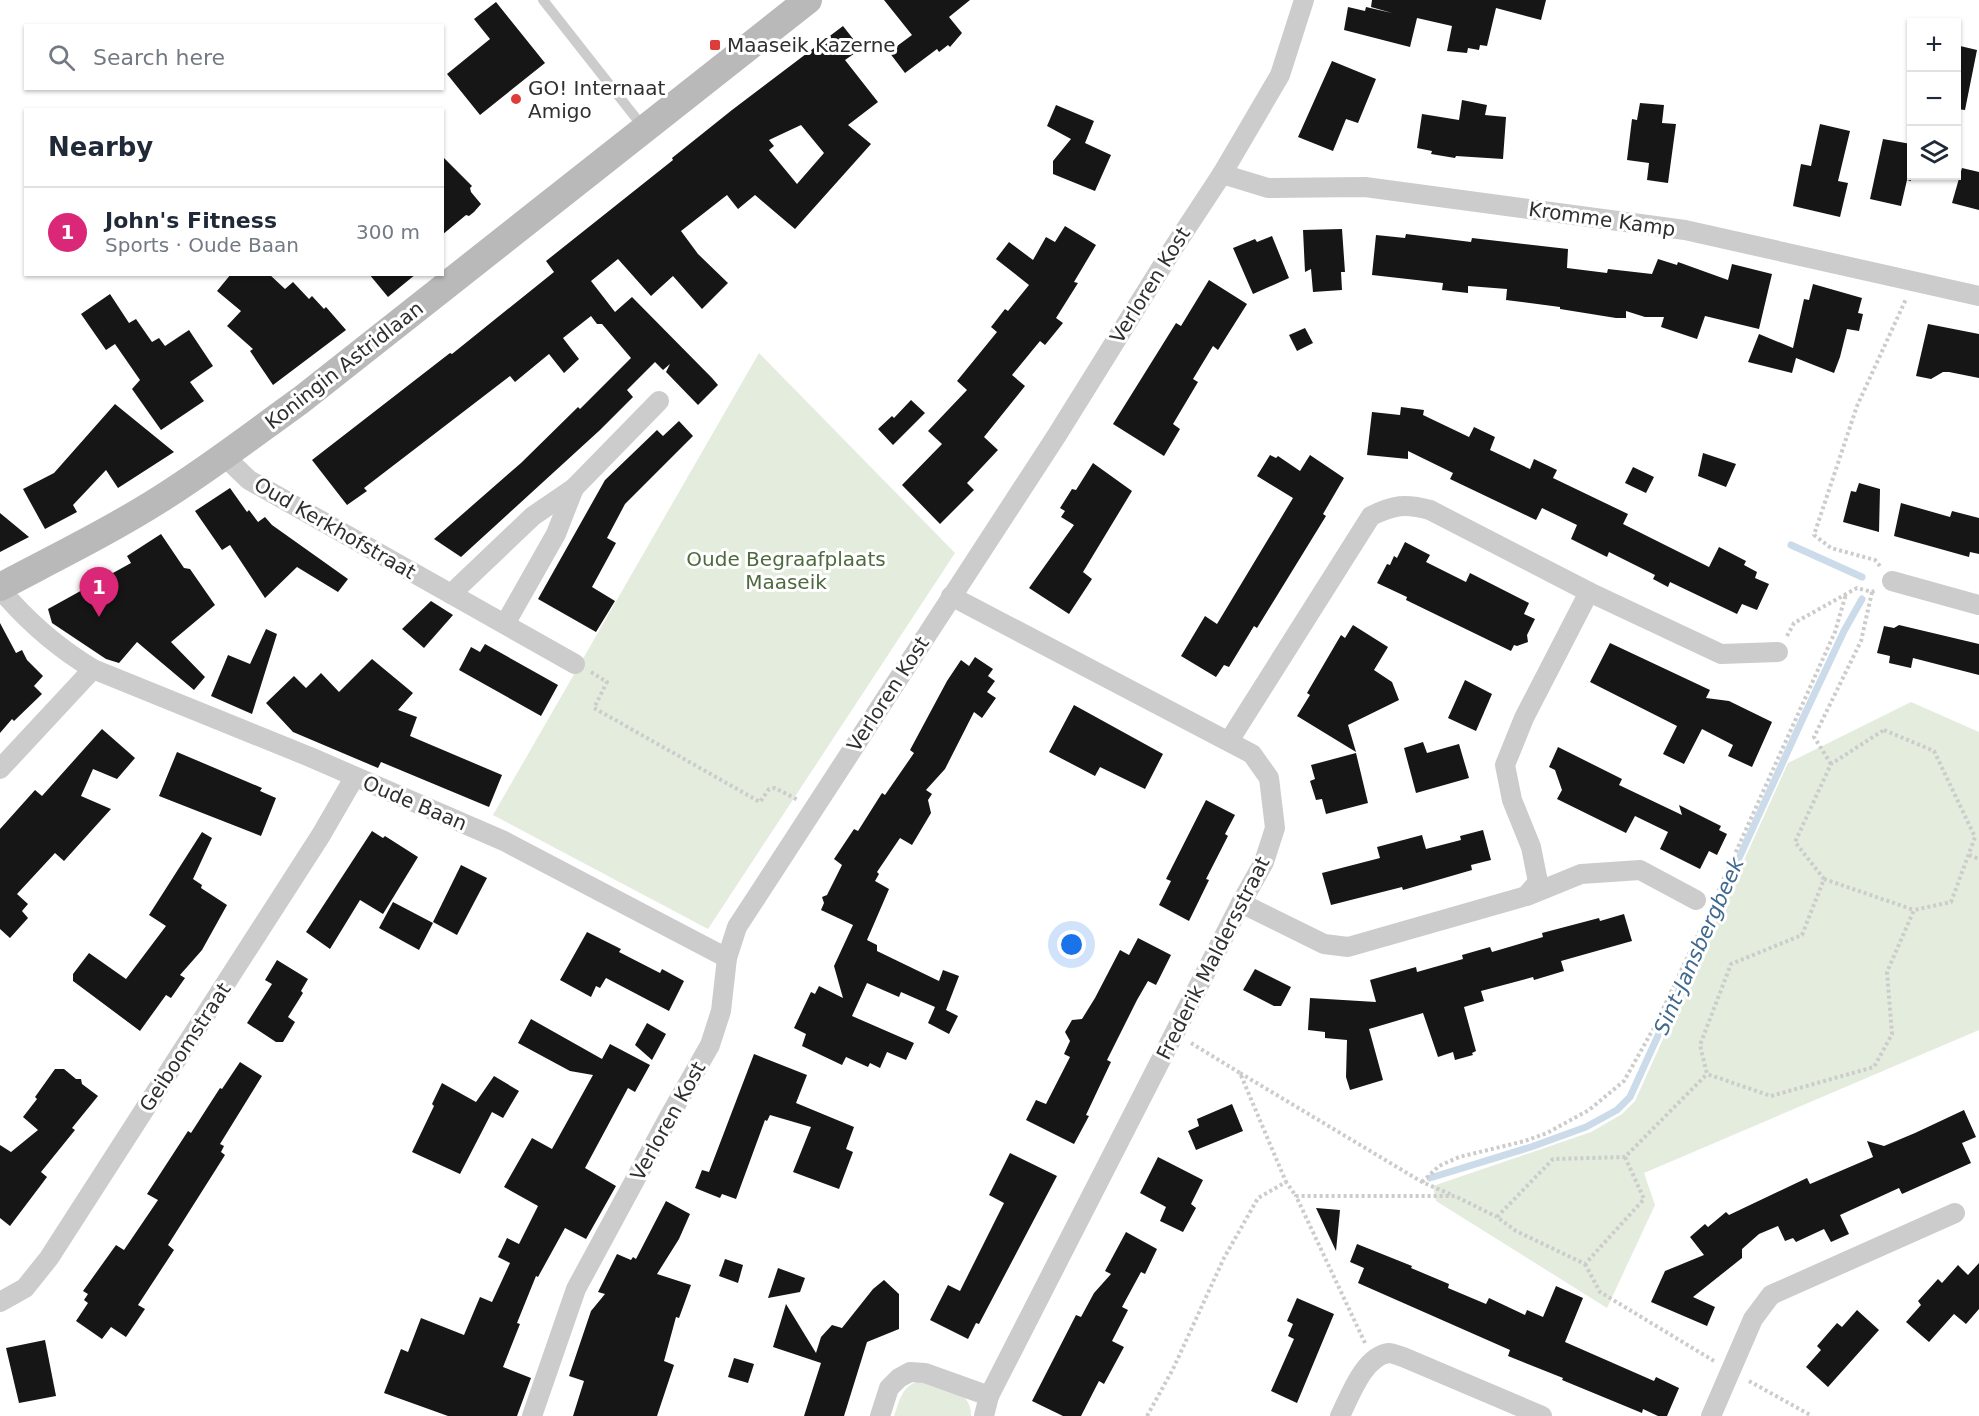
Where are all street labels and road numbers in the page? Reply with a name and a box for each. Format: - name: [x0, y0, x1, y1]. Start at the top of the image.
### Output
- street label: Kromme Kamp: [1527, 197, 1677, 241]
- street label: Verloren Kost: [1105, 222, 1195, 347]
- street label: Koningin Astridlaan: [260, 296, 428, 434]
- street label: Oud Kerkhofstraat: [250, 472, 420, 584]
- street label: Verloren Kost: [842, 632, 934, 756]
- street label: Oude Baan: [359, 770, 471, 836]
- street label: Frederik Maldersstraat: [1151, 852, 1275, 1063]
- street label: Geiboomstraat: [134, 978, 236, 1116]
- street label: Verloren Kost: [625, 1057, 711, 1185]

